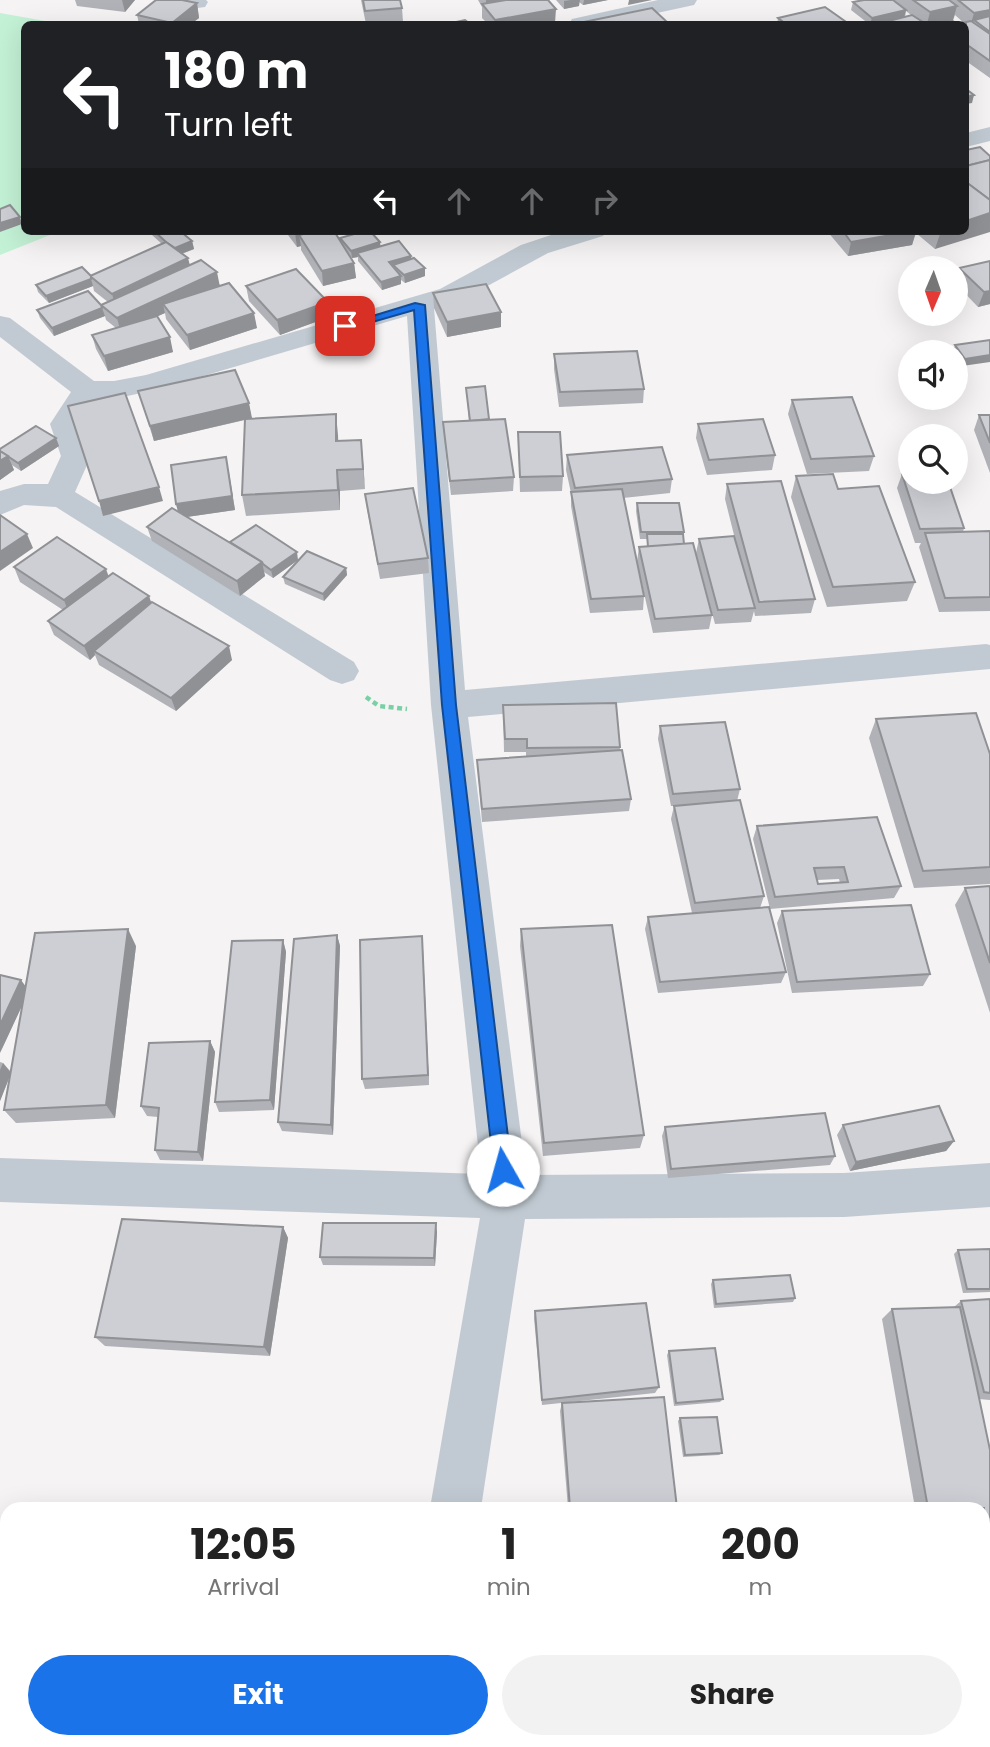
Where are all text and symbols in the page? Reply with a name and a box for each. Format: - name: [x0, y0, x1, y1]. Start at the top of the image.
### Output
- text: 180 m: [164, 37, 308, 105]
- icon: left: [49, 49, 140, 140]
- text: Turn left: [164, 102, 293, 147]
- icon: left: [367, 182, 405, 220]
- icon: ahead: [440, 182, 478, 220]
- icon: ahead: [513, 182, 551, 220]
- icon: right: [586, 182, 624, 220]
- north arrow: [898, 256, 968, 326]
- map controls: [898, 256, 968, 494]
- pin: [315, 296, 375, 356]
- icon: arrive: [326, 307, 364, 345]
- button: sound: [898, 340, 968, 410]
- button: search: [898, 424, 968, 494]
- position arrow: [466, 1133, 540, 1207]
- text: 12:05: [190, 1515, 297, 1574]
- text: 1: [501, 1515, 517, 1574]
- text: 200: [721, 1515, 800, 1574]
- text: Arrival: [207, 1571, 280, 1603]
- text: min: [487, 1571, 531, 1603]
- text: m: [749, 1571, 772, 1603]
- button: Exit: [28, 1655, 488, 1735]
- button: Share: [502, 1655, 962, 1735]

